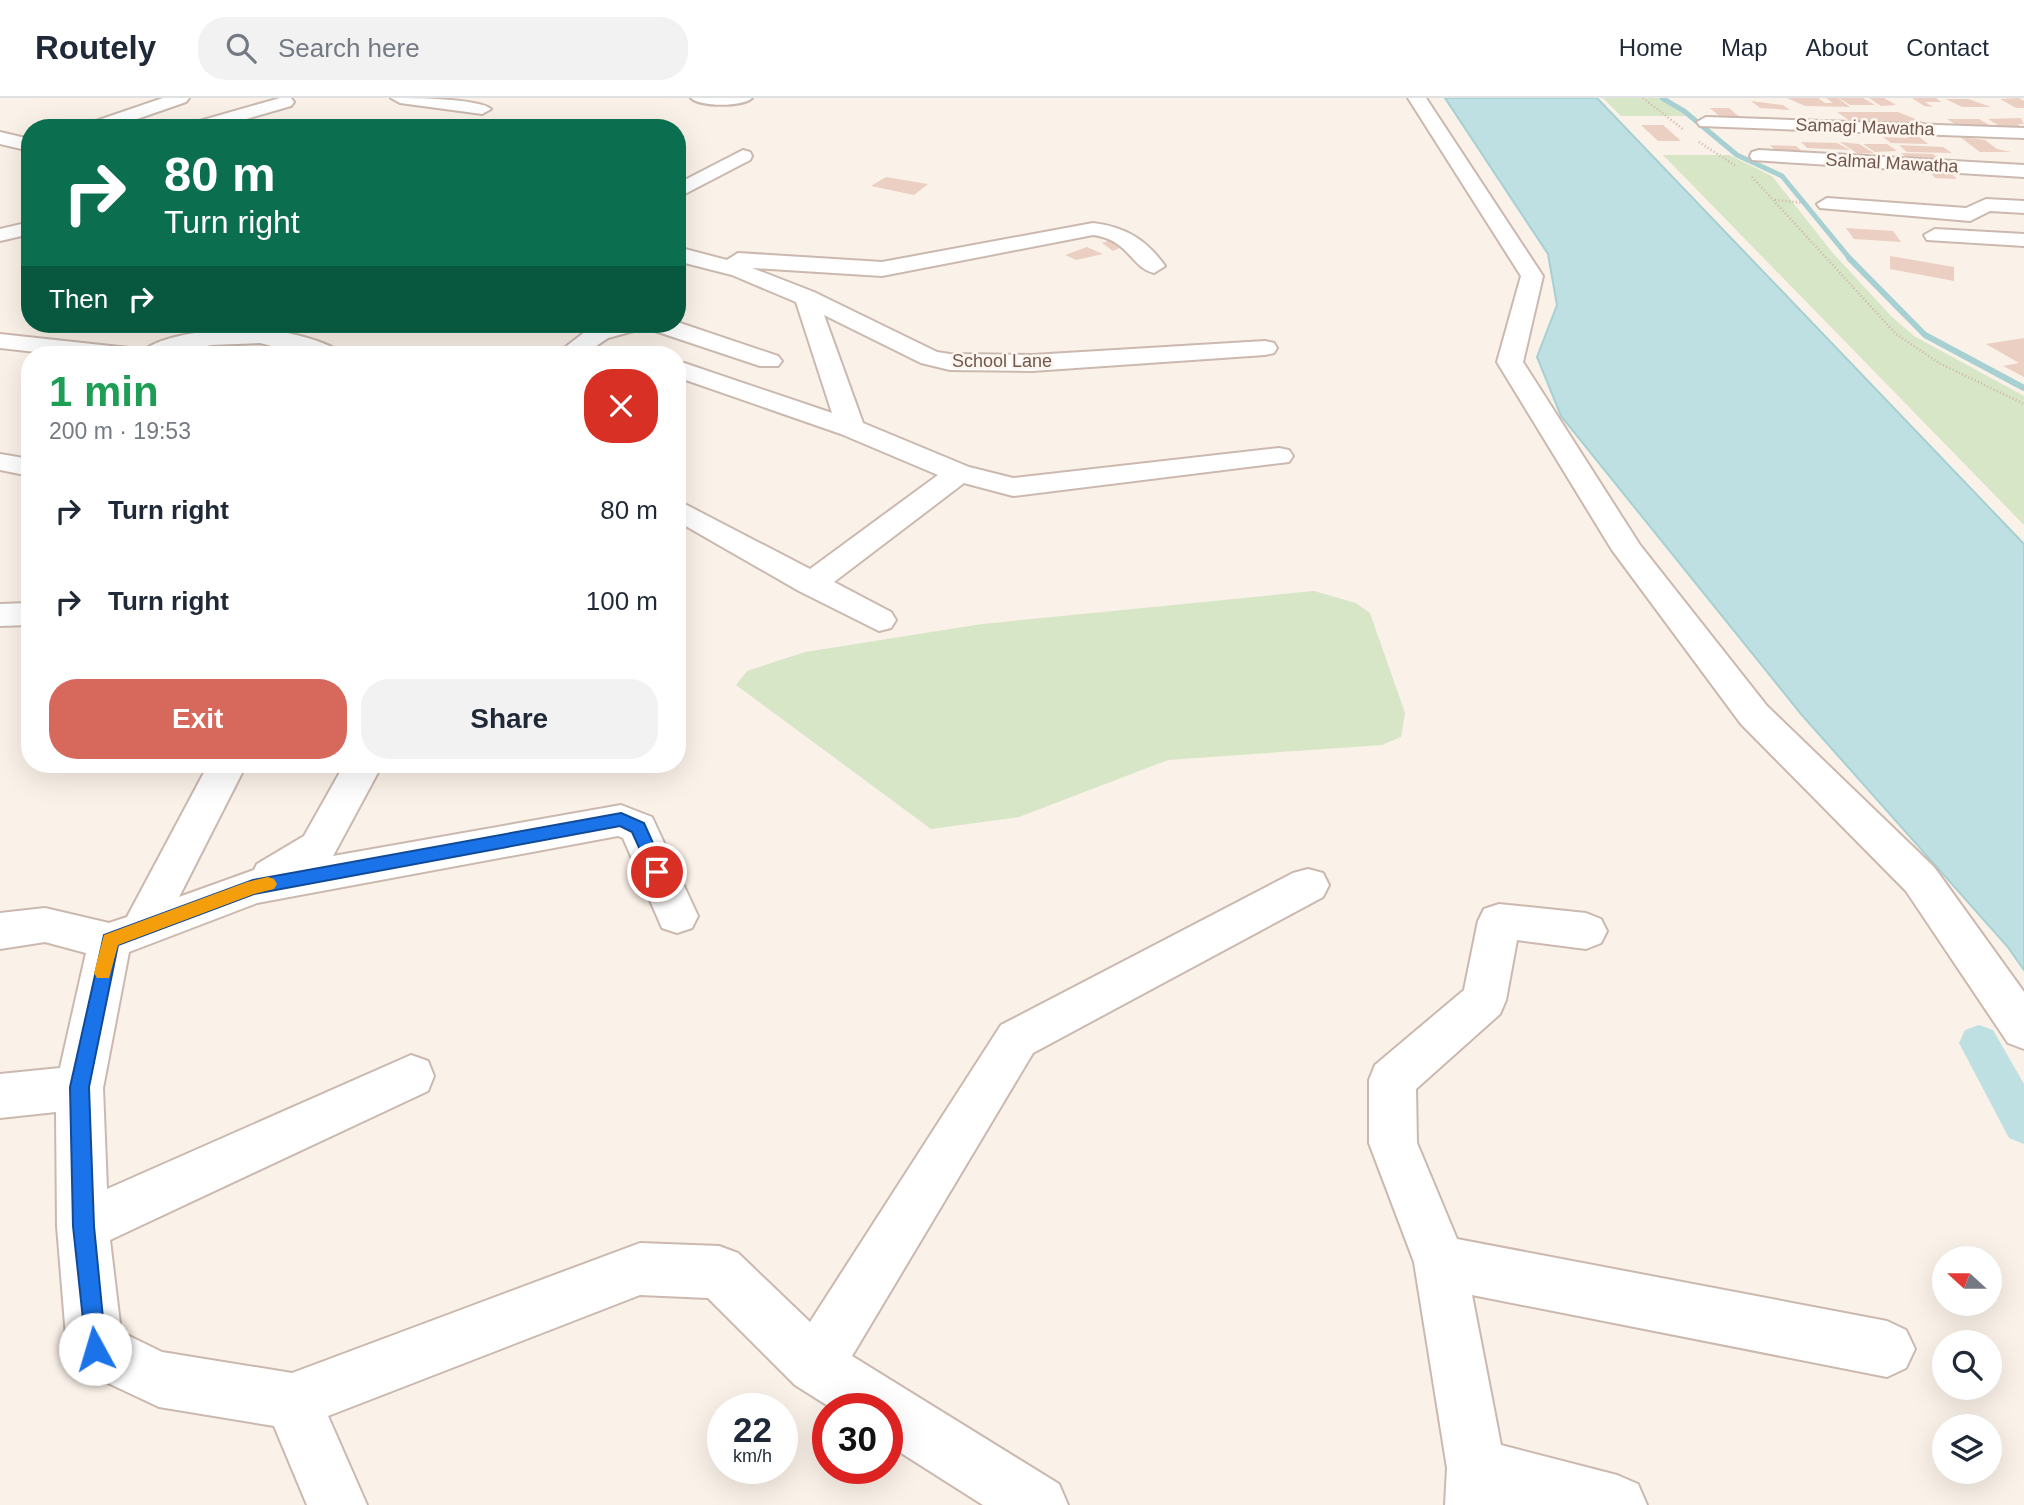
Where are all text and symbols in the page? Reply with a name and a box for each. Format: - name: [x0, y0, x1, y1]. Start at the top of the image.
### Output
- search box: [198, 17, 688, 80]
- text: Routely: [35, 29, 156, 66]
- icon: search: [222, 29, 260, 67]
- text: Search here: [278, 33, 420, 63]
- text: Home: [1619, 34, 1683, 61]
- text: Map: [1721, 34, 1768, 61]
- text: About: [1806, 34, 1868, 61]
- text: Contact: [1906, 34, 1989, 61]
- street label: Samagi Mawatha: [1795, 115, 1936, 139]
- icon: right: [49, 147, 140, 238]
- text: 80 m: [164, 147, 276, 201]
- street label: Salmal Mawatha: [1825, 150, 1960, 177]
- text: Turn right: [164, 204, 300, 240]
- icon: right: [122, 280, 160, 318]
- text: Then: [49, 284, 108, 314]
- street label: School Lane: [952, 351, 1052, 371]
- text: 1 min: [49, 368, 159, 415]
- button: close: [584, 369, 658, 443]
- text: 200 m · 19:53: [49, 418, 191, 444]
- icon: right: [49, 492, 87, 530]
- text: Turn right: [108, 495, 229, 525]
- text: 80 m: [600, 495, 658, 525]
- icon: right: [49, 583, 87, 621]
- text: Turn right: [108, 586, 229, 616]
- text: 100 m: [586, 586, 658, 616]
- button: Exit: [49, 679, 347, 759]
- button: Share: [361, 679, 658, 759]
- pin: [627, 842, 687, 902]
- icon: arrive: [638, 853, 676, 891]
- north arrow: [1932, 1246, 2002, 1316]
- map controls: [1932, 1246, 2002, 1484]
- position arrow: [58, 1312, 132, 1386]
- button: search: [1932, 1330, 2002, 1400]
- speed limit sign: 30: [812, 1393, 903, 1484]
- text: 22: [733, 1410, 772, 1449]
- button: layers: [1932, 1414, 2002, 1484]
- text: km/h: [733, 1446, 772, 1466]

